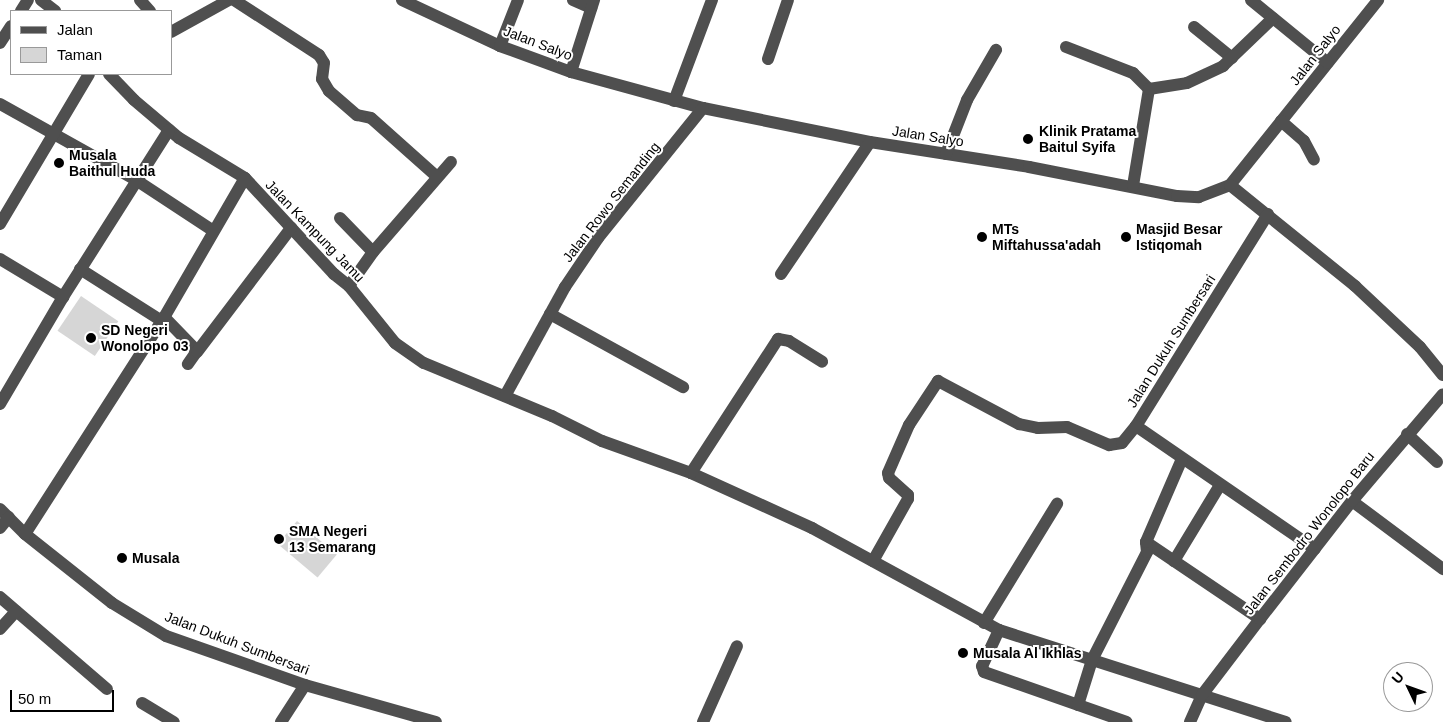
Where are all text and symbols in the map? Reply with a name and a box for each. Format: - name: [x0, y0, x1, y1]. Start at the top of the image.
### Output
- legend: [10, 10, 172, 75]
- text: Jalan: [57, 21, 93, 38]
- street label: Jalan Salyo: [1286, 21, 1344, 89]
- street label: Jalan Salyo: [501, 22, 575, 64]
- text: Taman: [57, 46, 102, 63]
- street label: Jalan Salyo: [891, 122, 965, 150]
- place label: Klinik Pratama Baitul Syifa: [1039, 123, 1136, 156]
- marker: Klinik Pratama Baitul Syifa: [1021, 132, 1035, 146]
- street label: Jalan Rowo Semanding: [559, 139, 663, 265]
- place label: Musala Baithul Huda: [69, 147, 155, 180]
- marker: Musala Baithul Huda: [53, 157, 65, 169]
- street label: Jalan Kampung Jamu: [262, 176, 368, 286]
- place label: MTs Miftahussa'adah: [992, 221, 1101, 253]
- place label: Masjid Besar Istiqomah: [1136, 221, 1222, 253]
- marker: MTs Miftahussa'adah: [976, 231, 988, 243]
- marker: Masjid Besar Istiqomah: [1120, 231, 1132, 243]
- street label: Jalan Dukuh Sumbersari: [1123, 272, 1219, 410]
- place label: SD Negeri Wonolopo 03: [101, 322, 189, 354]
- marker: SD Negeri Wonolopo 03: [85, 332, 97, 344]
- street label: Jalan Sembodro Wonolopo Baru: [1240, 448, 1378, 618]
- place label: SMA Negeri 13 Semarang: [289, 523, 376, 556]
- marker: SMA Negeri 13 Semarang: [273, 533, 285, 545]
- place label: Musala: [132, 550, 179, 566]
- marker: Musala: [116, 552, 128, 564]
- street label: Jalan Dukuh Sumbersari: [162, 608, 312, 678]
- place label: Musala Al Ikhlas: [973, 645, 1082, 661]
- marker: Musala Al Ikhlas: [957, 647, 969, 659]
- north arrow: [1383, 662, 1433, 712]
- text: U: [1388, 669, 1407, 687]
- scale bar: [12, 680, 116, 712]
- text: 50 m: [18, 690, 51, 707]

